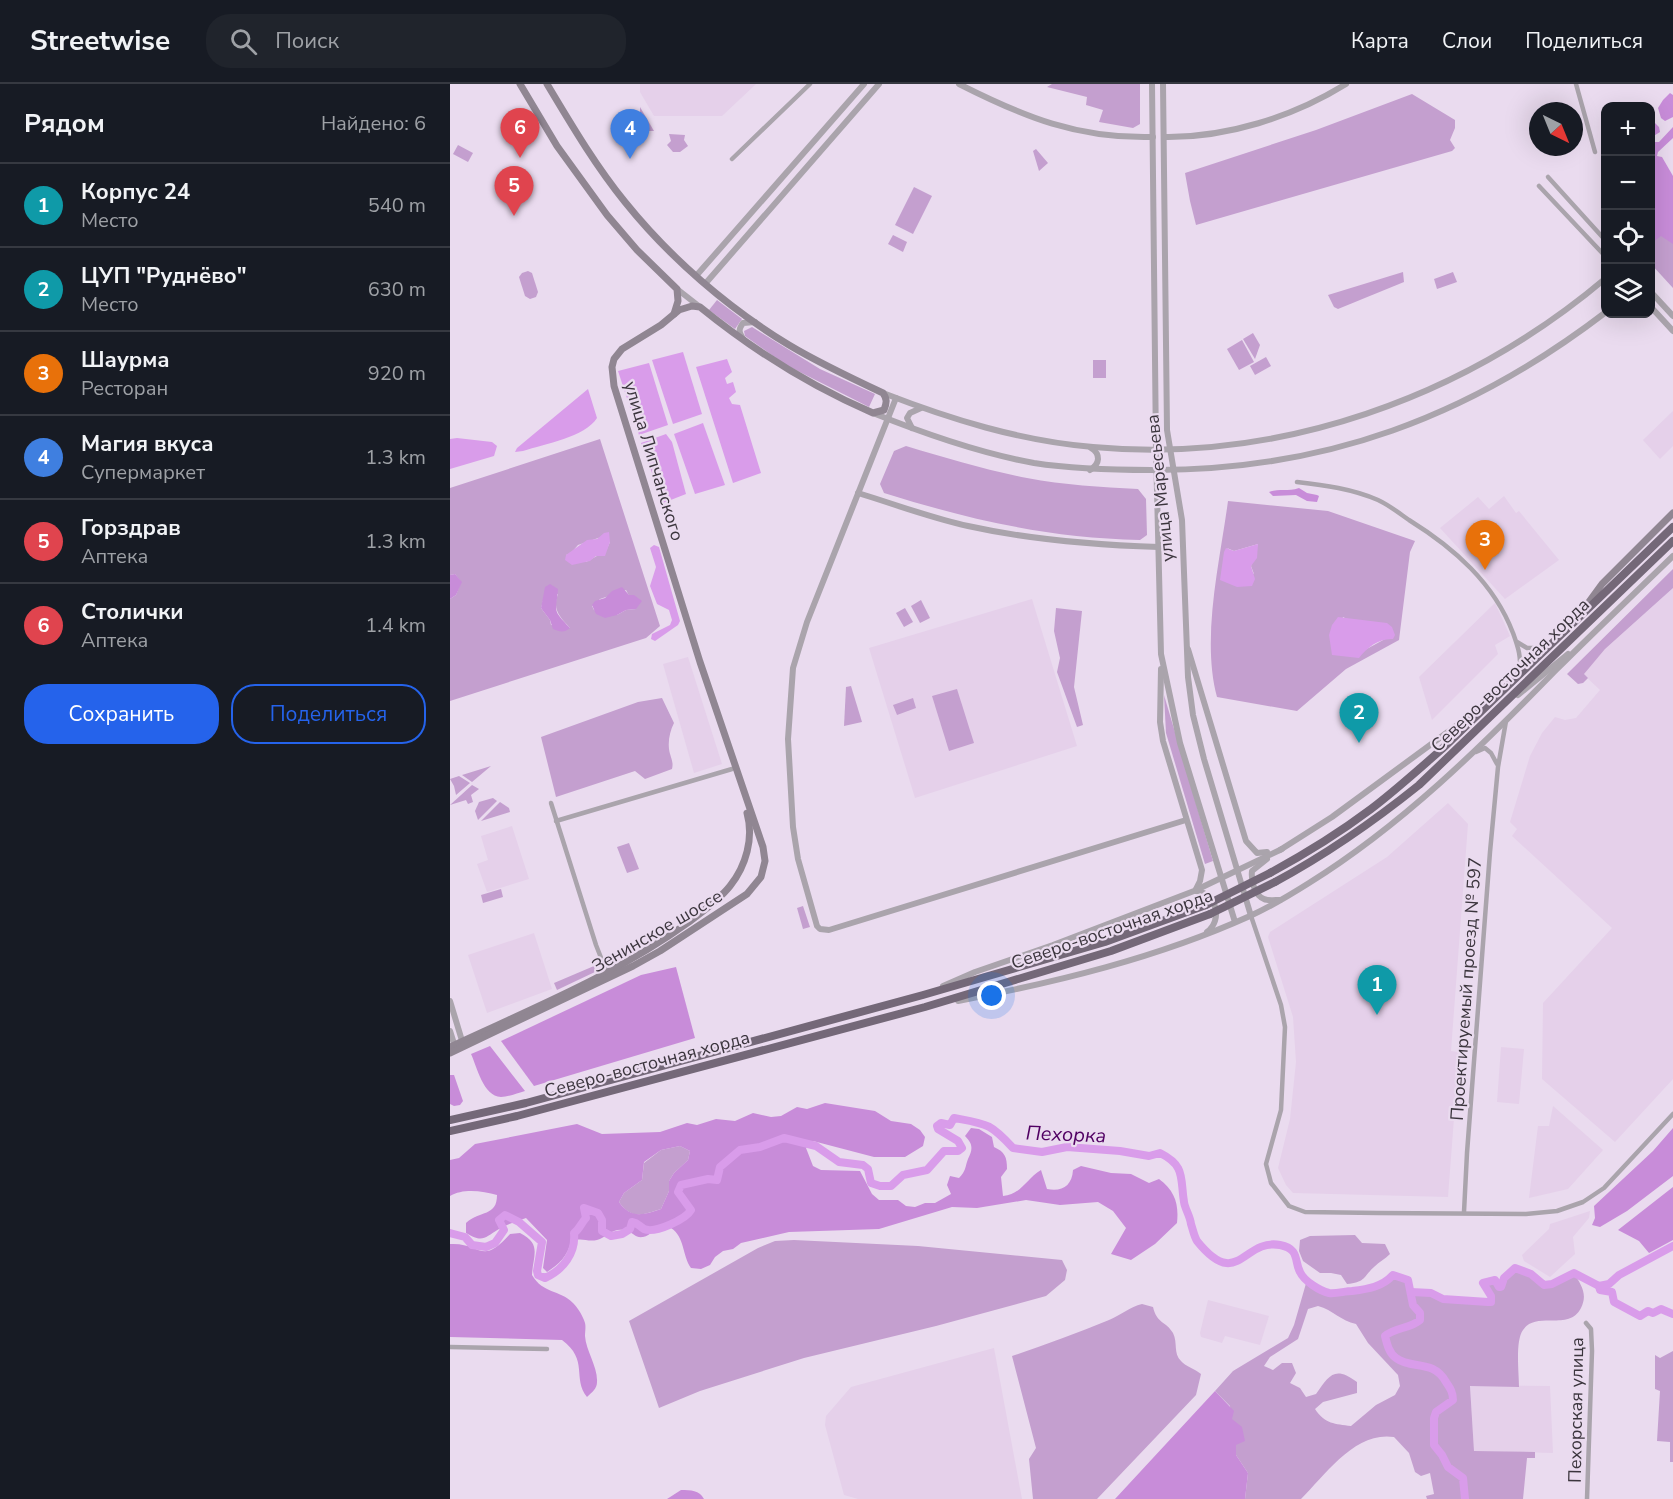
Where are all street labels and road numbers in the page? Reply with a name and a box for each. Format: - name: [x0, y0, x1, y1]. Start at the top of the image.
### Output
- street label: улица Липчанского: [618, 378, 690, 544]
- street label: улица Маресьева: [1140, 413, 1180, 563]
- street label: Северо-восточная хорда: [1425, 593, 1595, 757]
- street label: Проектируемый проезд № 597: [1445, 857, 1487, 1121]
- street label: Северо-восточная хорда: [1008, 883, 1216, 975]
- street label: Зенинское шоссе: [587, 884, 727, 978]
- street label: Северо-восточная хорда: [542, 1025, 752, 1103]
- street label: Пехорская улица: [1563, 1337, 1589, 1483]

